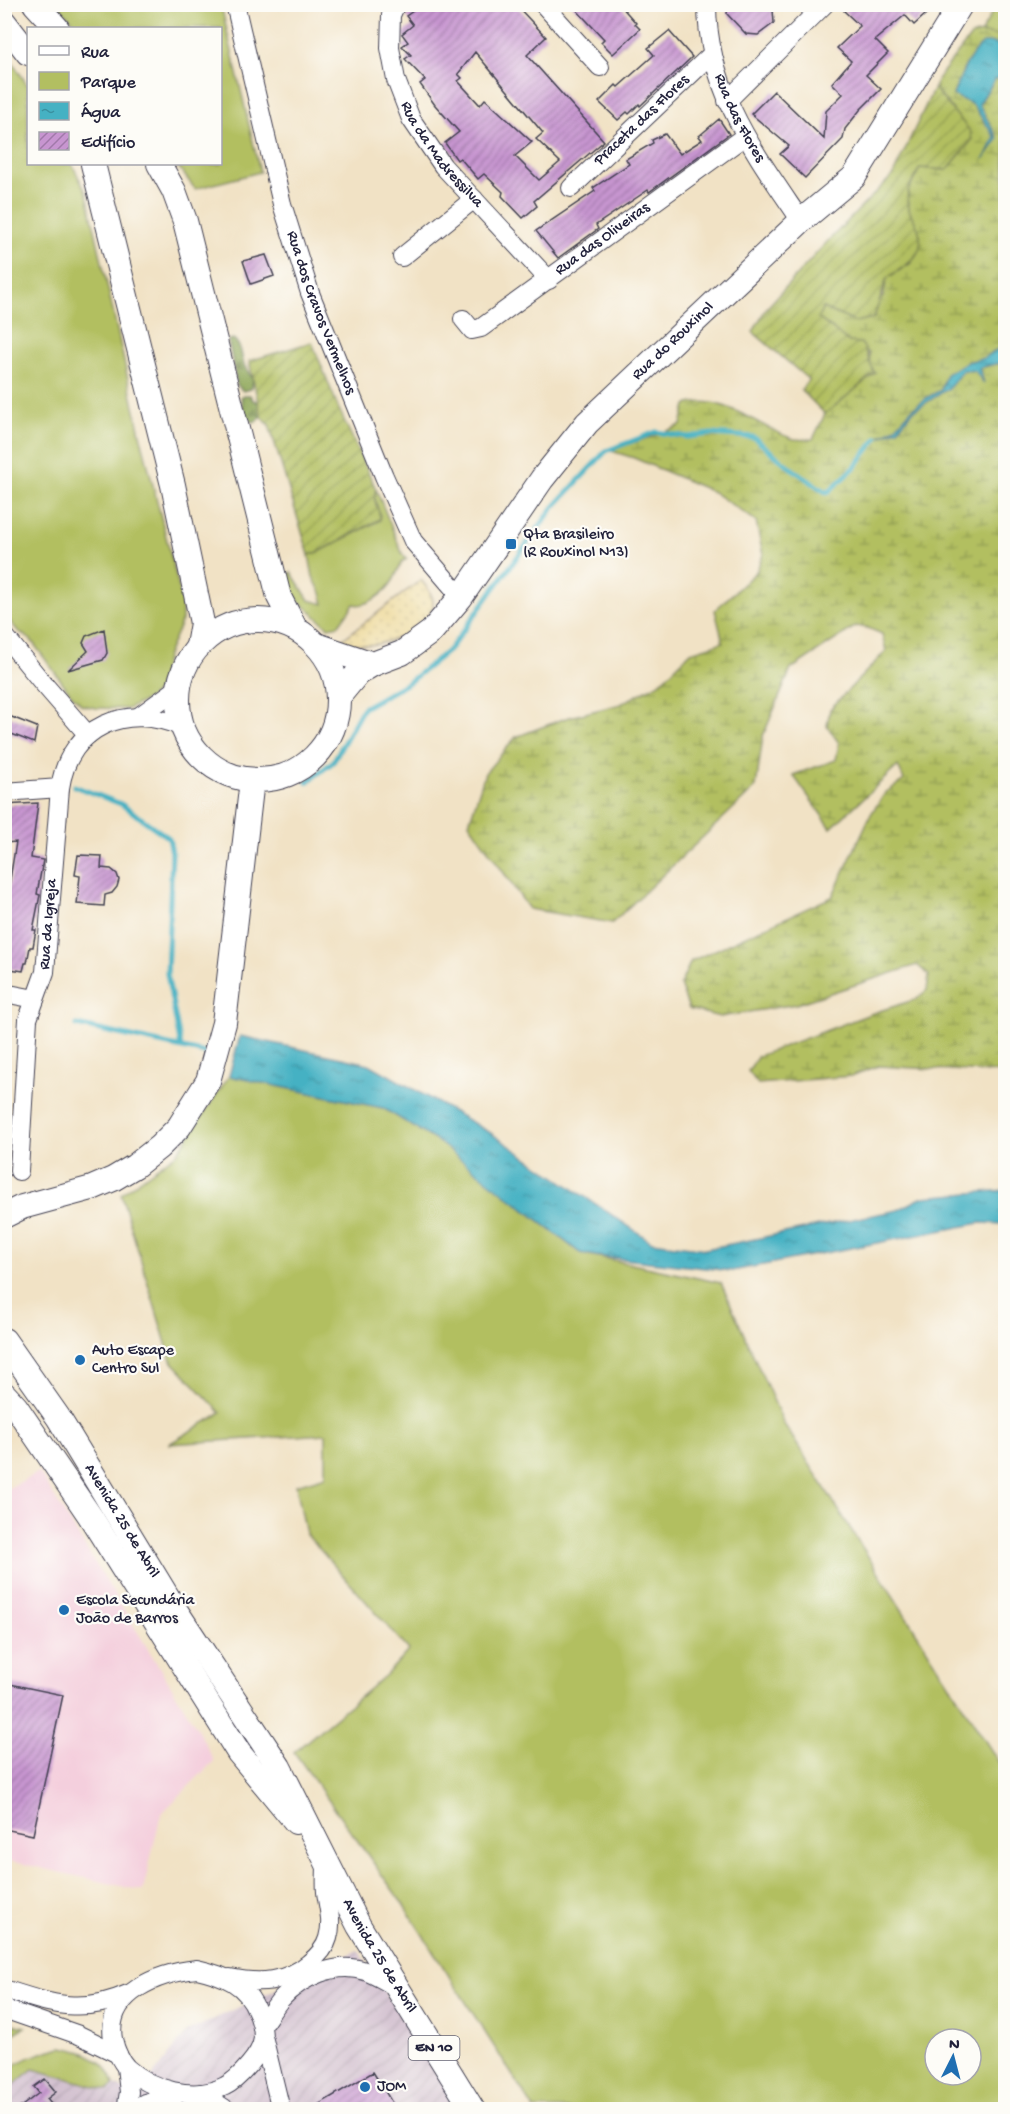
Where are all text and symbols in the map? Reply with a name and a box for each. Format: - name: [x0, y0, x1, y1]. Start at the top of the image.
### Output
- legend: [27, 27, 222, 165]
- text: Rua: [81, 43, 110, 64]
- street label: Praceta das Flores: [590, 70, 694, 171]
- street label: Rua das Flores: [709, 72, 769, 167]
- text: Parque: [80, 73, 137, 94]
- street label: Rua da Madressilva: [396, 99, 488, 213]
- text: Água: [81, 102, 121, 124]
- text: Edifício: [81, 133, 135, 154]
- street label: Rua das Oliveiras: [552, 198, 655, 280]
- street label: Rua dos Cravos Vermelhos: [282, 229, 360, 398]
- street label: Rua do Rouxinol: [628, 298, 718, 385]
- place label: Qta Brasileiro (R Rouxinol N13): [523, 526, 629, 563]
- marker: Qta Brasileiro (R Rouxinol N13): [504, 537, 518, 551]
- street label: Rua da Igreja: [36, 877, 62, 971]
- place label: Auto Escape Centro Sul: [92, 1342, 175, 1379]
- marker: Auto Escape Centro Sul: [73, 1353, 87, 1367]
- street label: Avenida 25 de Abril: [79, 1461, 163, 1582]
- place label: Escola Secundária João de Barros: [76, 1592, 195, 1629]
- marker: Escola Secundária João de Barros: [57, 1603, 71, 1617]
- street label: Avenida 25 de Abril: [337, 1896, 420, 2017]
- north arrow: [923, 2027, 983, 2087]
- road number: EN 10: [408, 2036, 460, 2060]
- text: N: [948, 2036, 961, 2056]
- place label: JOM: [377, 2078, 407, 2097]
- marker: JOM: [358, 2080, 372, 2094]

